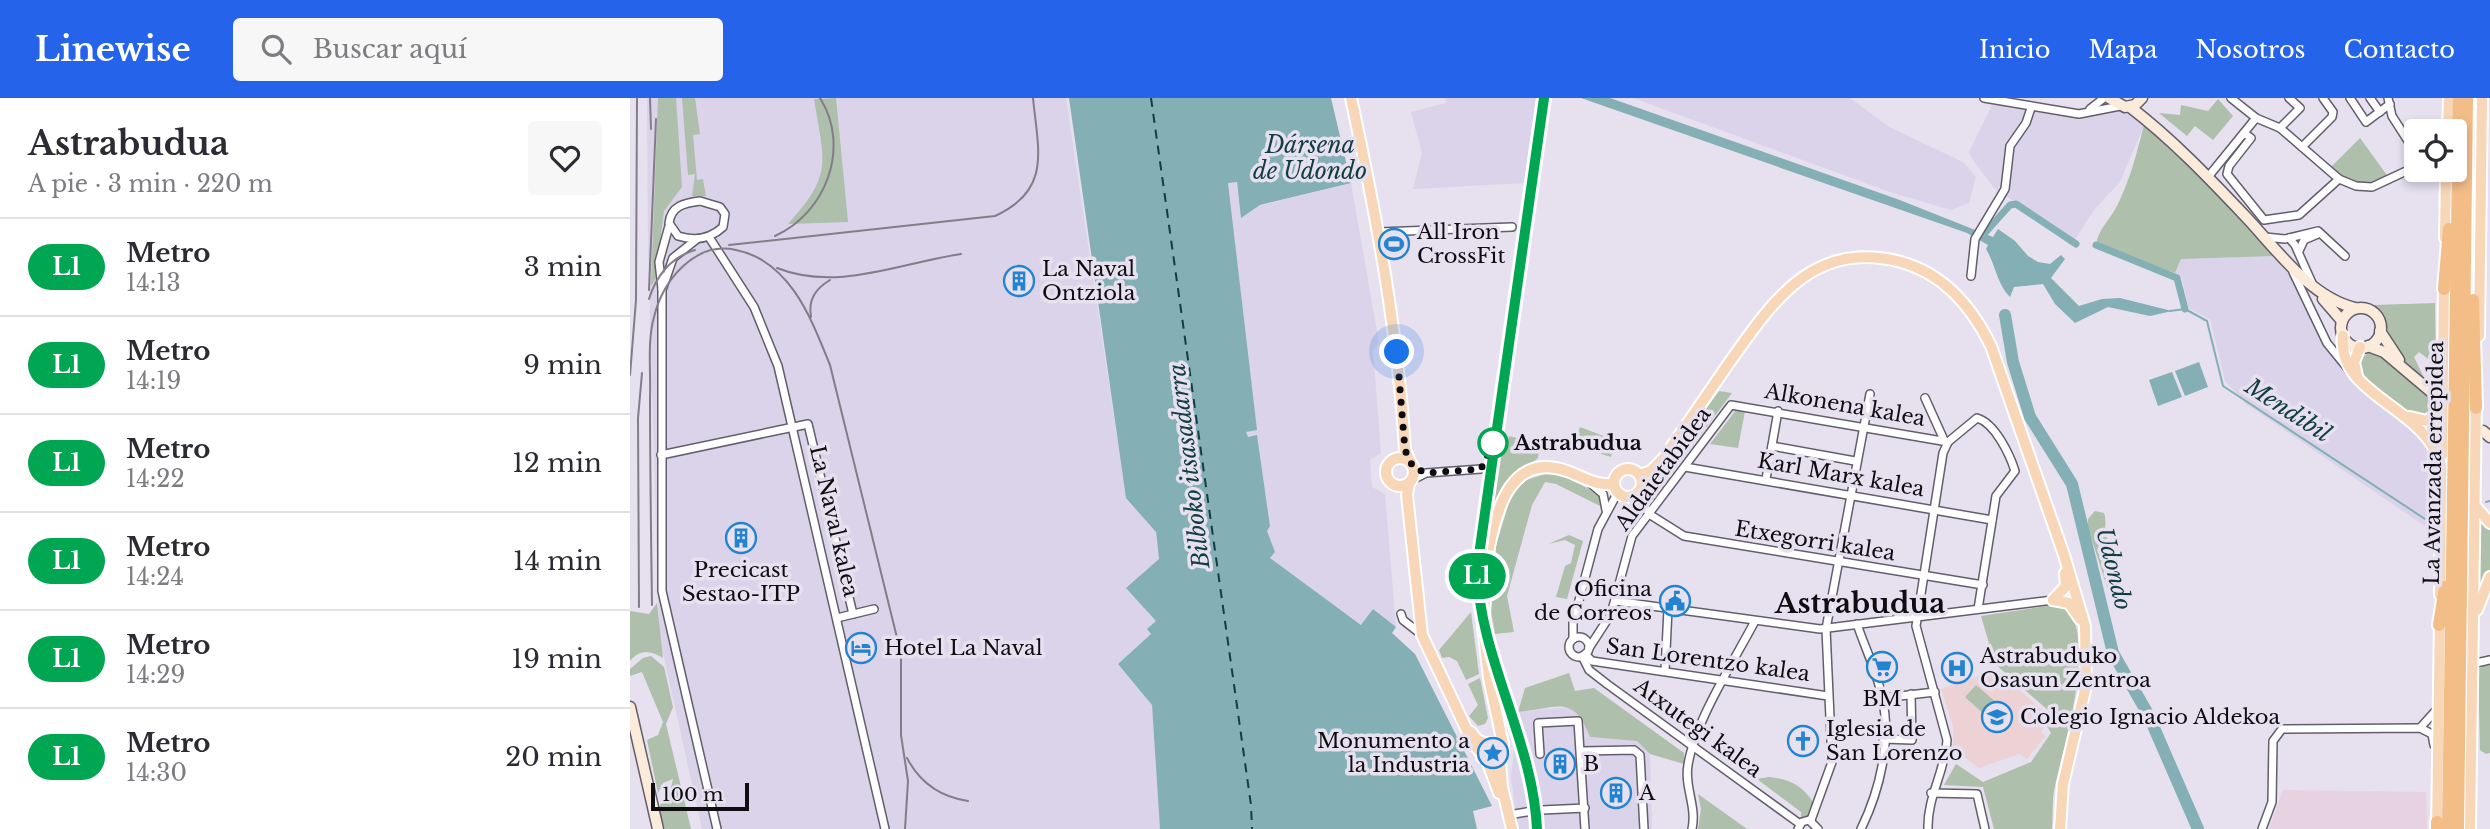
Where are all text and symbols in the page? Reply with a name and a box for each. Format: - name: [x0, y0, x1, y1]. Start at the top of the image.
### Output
- search box: [233, 18, 723, 81]
- text: Linewise: [35, 29, 191, 70]
- icon: search: [257, 30, 295, 68]
- text: Buscar aquí: [313, 33, 467, 65]
- text: Inicio: [1979, 35, 2050, 64]
- text: Mapa: [2088, 35, 2157, 64]
- text: Nosotros: [2195, 35, 2306, 64]
- text: Contacto: [2344, 35, 2455, 64]
- map controls: [2404, 119, 2467, 182]
- button: locate: [2404, 119, 2467, 182]
- button: heart: [528, 121, 602, 195]
- text: Astrabudua: [28, 123, 229, 164]
- water label: Dársena de Udondo: [1253, 131, 1367, 185]
- text: A pie · 3 min · 220 m: [28, 170, 273, 198]
- place label: All Iron CrossFit: [1416, 219, 1505, 269]
- sports icon: All Iron CrossFit: [1377, 227, 1411, 261]
- text: Metro: [126, 237, 210, 269]
- text: 3 min: [524, 251, 602, 283]
- text: L1: [52, 252, 81, 281]
- place label: La Naval Ontziola: [1042, 256, 1136, 306]
- building icon: La Naval Ontziola: [1002, 264, 1036, 298]
- text: 14:13: [126, 269, 181, 297]
- your location: [1379, 334, 1414, 369]
- text: Metro: [126, 335, 210, 367]
- street label: La Avanzada errepidea: [2419, 341, 2449, 585]
- text: 9 min: [523, 349, 602, 381]
- text: L1: [52, 350, 81, 379]
- water label: Bilboko itsasadarra: [1163, 362, 1216, 571]
- text: 14:19: [126, 367, 181, 395]
- water label: Mendibil: [2239, 371, 2337, 448]
- street label: Alkonena kalea: [1762, 378, 1928, 432]
- street label: Aldaietabidea: [1609, 402, 1717, 537]
- marker: Astrabudua: [1478, 428, 1508, 458]
- place label: Astrabudua: [1513, 430, 1642, 456]
- text: Metro: [126, 433, 210, 465]
- street label: La Naval kalea: [804, 443, 864, 599]
- text: 12 min: [512, 447, 602, 479]
- text: L1: [52, 448, 81, 477]
- street label: Karl Marx kalea: [1756, 448, 1927, 503]
- text: 14:22: [126, 465, 185, 493]
- street label: Etxegorri kalea: [1733, 515, 1897, 567]
- building icon: Precicast Sestao-ITP: [724, 521, 758, 555]
- water label: Udondo: [2090, 525, 2138, 613]
- text: Metro: [126, 531, 210, 563]
- text: 14 min: [513, 545, 602, 577]
- text: L1: [52, 546, 81, 575]
- line badge: L1: [1446, 553, 1508, 599]
- place label: Precicast Sestao-ITP: [682, 557, 800, 607]
- text: L1: [1463, 561, 1491, 590]
- text: 14:24: [126, 563, 184, 591]
- place label: Oficina de Correos: [1534, 576, 1652, 626]
- public building icon: Oficina de Correos: [1658, 584, 1692, 618]
- district label: Astrabudua: [1774, 586, 1945, 621]
- text: Metro: [126, 629, 210, 661]
- hotel icon: Hotel La Naval: [844, 631, 878, 665]
- street label: San Lorentzo kalea: [1604, 633, 1812, 687]
- place label: Hotel La Naval: [884, 635, 1043, 661]
- text: 19 min: [512, 643, 602, 675]
- place label: Astrabuduko Osasun Zentroa: [1979, 643, 2151, 693]
- text: L1: [52, 644, 81, 673]
- supermarket icon: BM: [1865, 650, 1899, 684]
- hospital icon: Astrabuduko Osasun Zentroa: [1940, 651, 1974, 685]
- text: 14:29: [126, 661, 185, 689]
- street label: Atxutegi kalea: [1628, 672, 1767, 783]
- place label: BM: [1863, 686, 1901, 712]
- school or university icon: Colegio Ignacio Aldekoa: [1980, 700, 2014, 734]
- place label: Colegio Ignacio Aldekoa: [2020, 704, 2280, 730]
- place label: Iglesia de San Lorenzo: [1826, 716, 1962, 766]
- church icon: Iglesia de San Lorenzo: [1786, 724, 1820, 758]
- text: Metro: [126, 727, 210, 759]
- place label: Monumento a la Industria: [1317, 728, 1470, 778]
- place icon: Monumento a la Industria: [1476, 736, 1510, 770]
- text: 20 min: [505, 741, 602, 773]
- text: L1: [52, 742, 81, 771]
- building icon: B: [1543, 747, 1577, 781]
- place label: B: [1583, 751, 1599, 777]
- text: 14:30: [126, 759, 187, 787]
- building icon: A: [1599, 776, 1633, 810]
- scale bar: [651, 780, 749, 812]
- place label: A: [1638, 780, 1656, 806]
- text: 100 m: [662, 783, 723, 806]

